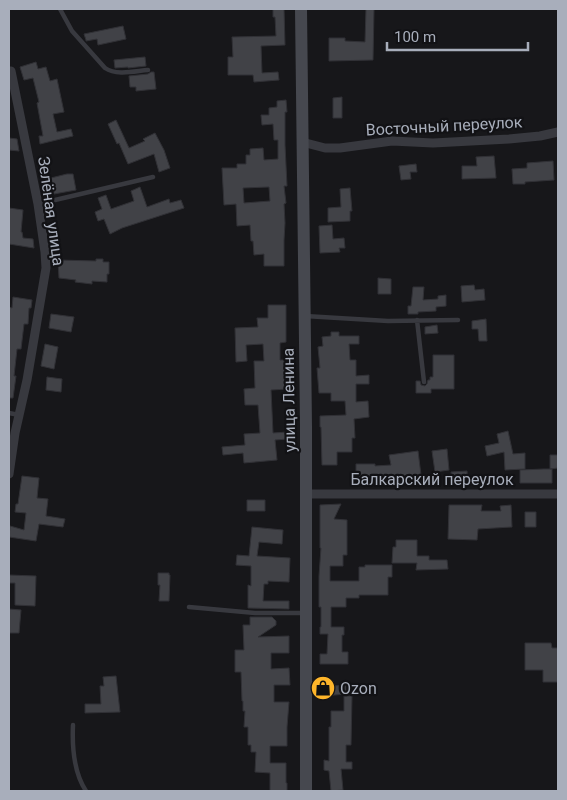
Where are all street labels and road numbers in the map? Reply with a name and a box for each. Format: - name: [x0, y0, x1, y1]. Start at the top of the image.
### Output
- street label: Восточный переулок: [365, 112, 523, 140]
- street label: Зелёная улица: [34, 155, 68, 267]
- street label: улица Ленина: [279, 348, 299, 452]
- street label: Балкарский переулок: [350, 470, 514, 489]

